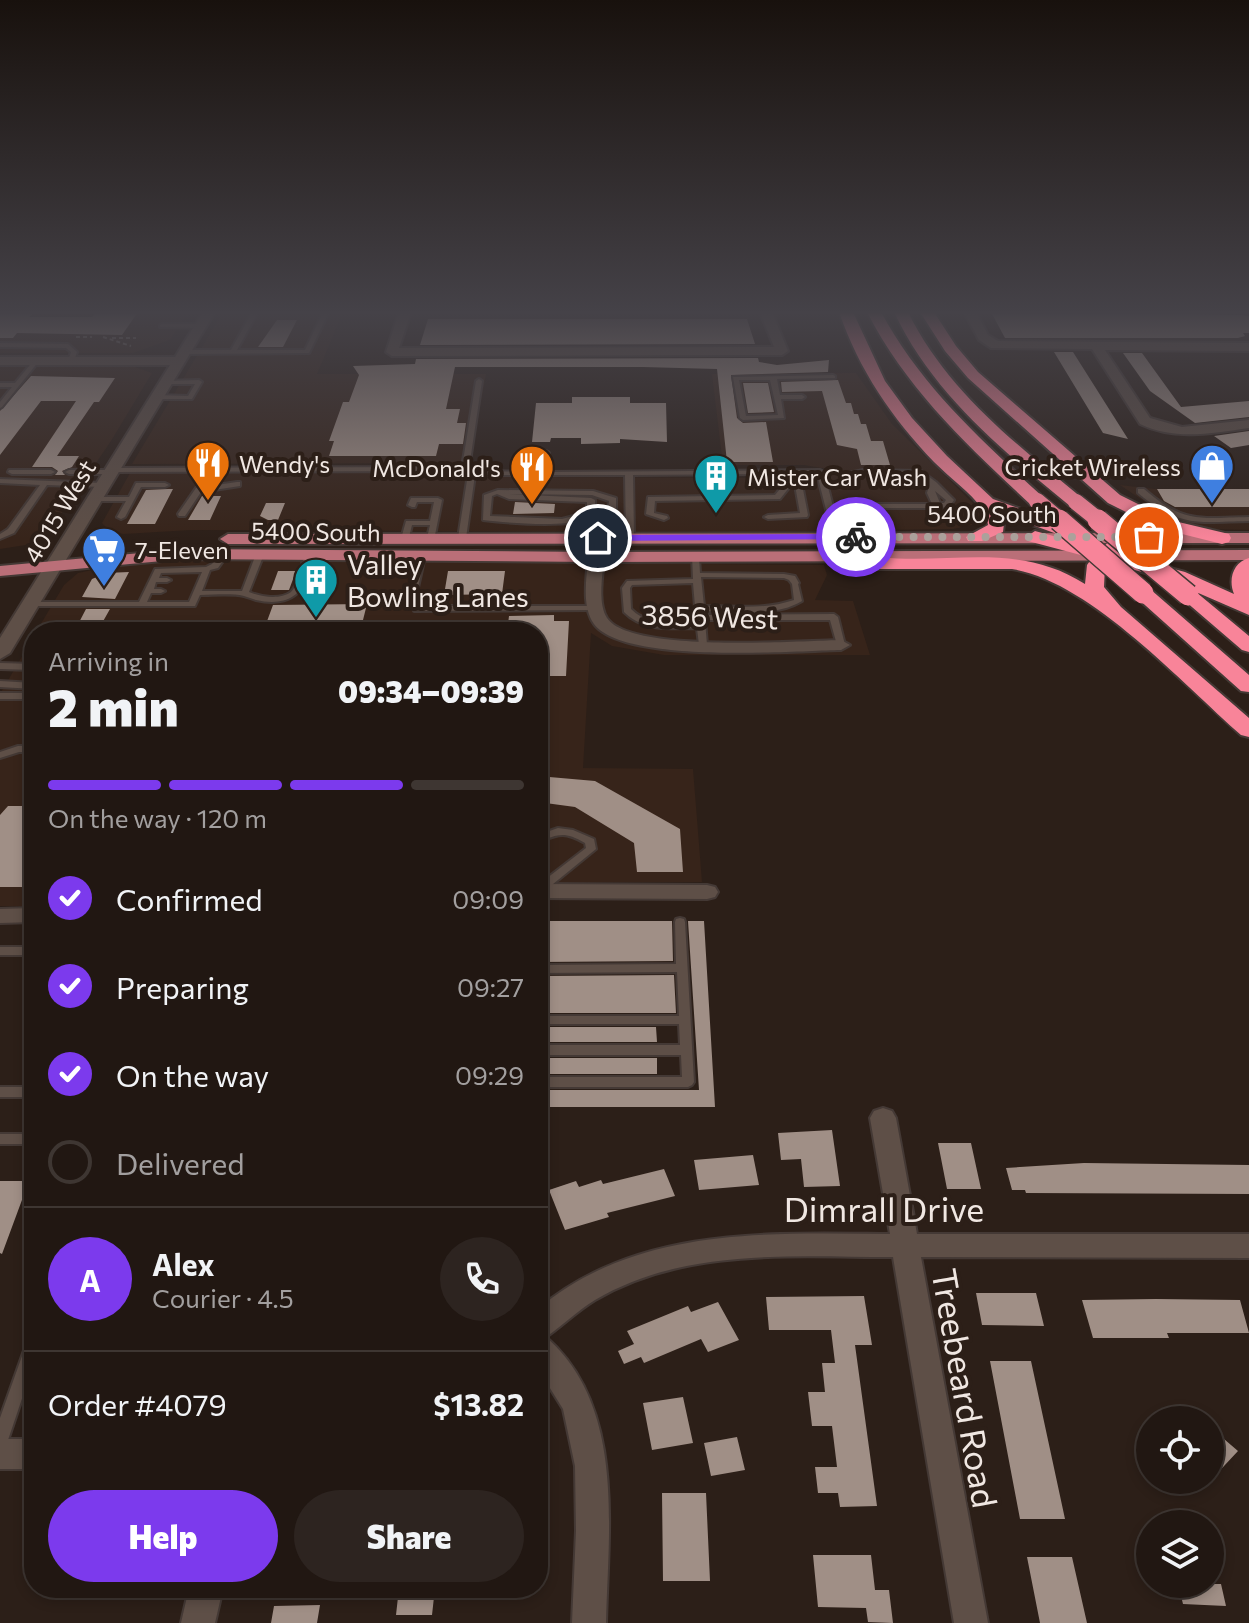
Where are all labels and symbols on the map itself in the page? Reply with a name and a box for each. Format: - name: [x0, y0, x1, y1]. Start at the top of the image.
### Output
- restaurant icon: Wendy's: [184, 439, 232, 502]
- shop icon: Cricket Wireless: [1188, 442, 1236, 505]
- restaurant icon: McDonald's: [508, 443, 556, 506]
- place label: Wendy's: [239, 449, 330, 478]
- building icon: Mister Car Wash: [692, 452, 740, 515]
- place label: Cricket Wireless: [1005, 452, 1181, 481]
- place label: McDonald's: [372, 453, 501, 482]
- street label: 4015 West: [17, 454, 101, 568]
- place label: Mister Car Wash: [747, 462, 927, 491]
- courier: [816, 497, 896, 577]
- street label: 5400 South: [927, 499, 1057, 528]
- pin: [1115, 503, 1183, 571]
- pin: [564, 504, 632, 572]
- street label: 5400 South: [251, 515, 381, 547]
- supermarket icon: 7-Eleven: [80, 525, 128, 588]
- place label: 7-Eleven: [135, 535, 229, 564]
- place label: Valley Bowling Lanes: [347, 547, 529, 613]
- building icon: Valley Bowling Lanes: [292, 556, 340, 619]
- street label: 3856 West: [641, 597, 779, 635]
- street label: Dimrall Drive: [784, 1187, 984, 1229]
- street label: Treebeard Road: [924, 1265, 1008, 1511]

